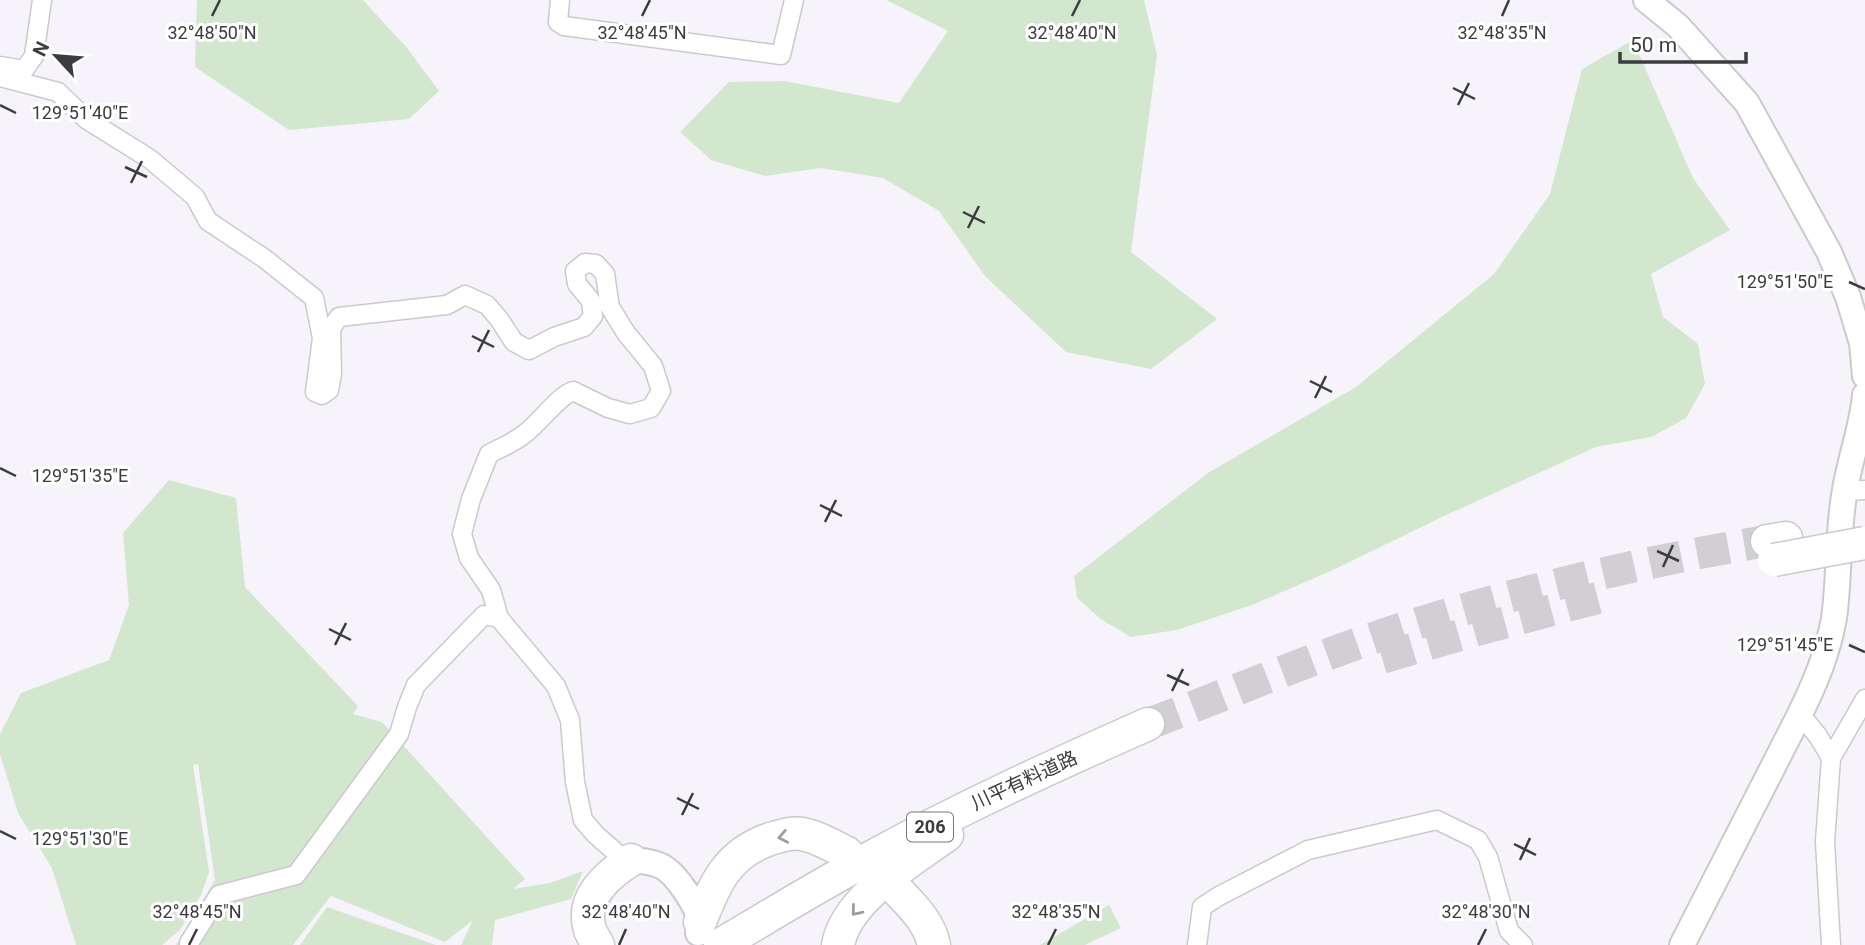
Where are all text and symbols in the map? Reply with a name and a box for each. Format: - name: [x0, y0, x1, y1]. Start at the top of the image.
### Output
- north arrow: [21, 21, 91, 91]
- scale bar: [1620, 21, 1746, 65]
- text: 32°48'50"N: [167, 22, 257, 43]
- text: 32°48'45"N: [597, 22, 687, 43]
- text: 32°48'40"N: [1027, 22, 1117, 43]
- text: 32°48'35"N: [1457, 22, 1547, 43]
- text: 50 m: [1630, 33, 1677, 57]
- text: N: [28, 38, 54, 60]
- text: 129°51'40"E: [32, 102, 128, 123]
- text: 129°51'50"E: [1737, 271, 1833, 292]
- text: 129°51'35"E: [32, 465, 128, 486]
- text: 129°51'45"E: [1737, 634, 1833, 655]
- street label: 川平有料道路: [968, 746, 1081, 815]
- road number: 206: [907, 812, 953, 842]
- text: 129°51'30"E: [32, 828, 128, 849]
- one-way arrow: [777, 828, 789, 843]
- text: 32°48'45"N: [152, 901, 242, 922]
- text: 32°48'40"N: [581, 901, 671, 922]
- text: 32°48'35"N: [1011, 901, 1101, 922]
- text: 32°48'30"N: [1441, 901, 1531, 922]
- one-way arrow: [851, 903, 864, 916]

